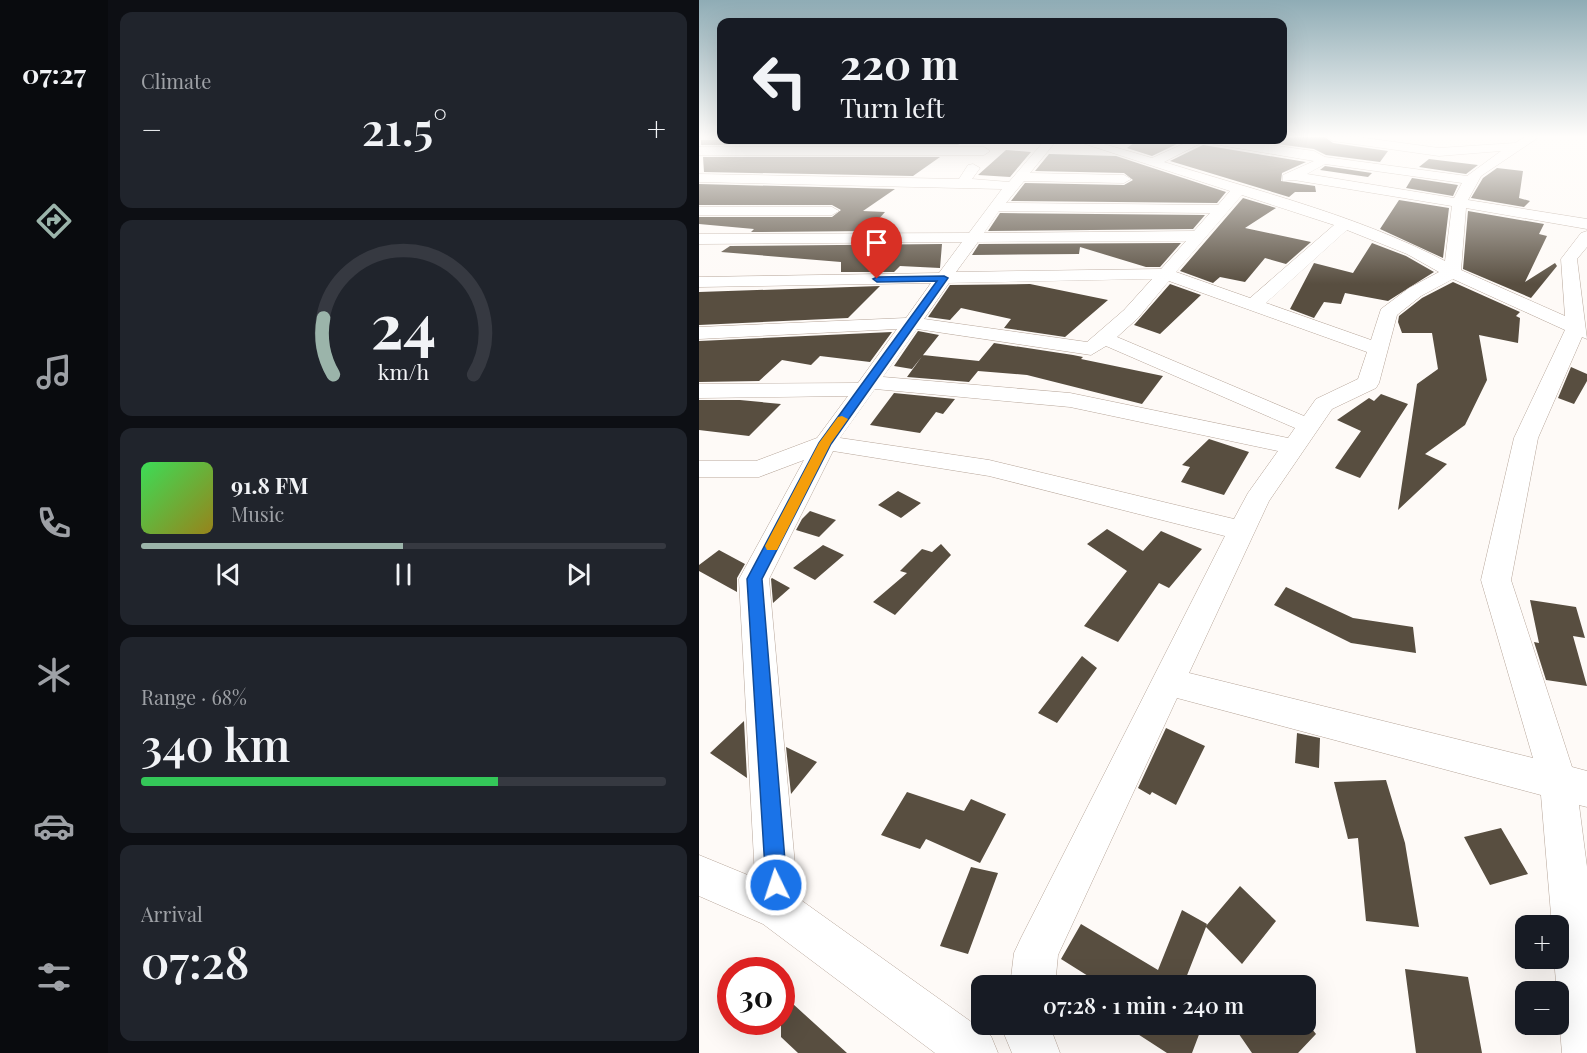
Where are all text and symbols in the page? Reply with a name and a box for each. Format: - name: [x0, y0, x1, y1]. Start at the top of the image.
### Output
- text: 220 m: [840, 35, 959, 91]
- icon: left: [741, 42, 819, 120]
- text: 07:27: [22, 55, 86, 91]
- text: Climate: [141, 67, 211, 94]
- text: Turn left: [840, 89, 944, 125]
- text: 21.5°: [362, 97, 447, 157]
- text: −: [141, 106, 162, 150]
- text: +: [647, 106, 666, 150]
- icon: directions: [33, 200, 75, 242]
- pin: [851, 217, 902, 279]
- icon: arrive: [860, 226, 893, 259]
- text: 24: [371, 281, 436, 365]
- icon: music: [33, 351, 75, 393]
- text: km/h: [378, 358, 430, 386]
- text: 91.8 FM: [231, 470, 308, 500]
- text: Music: [231, 500, 284, 527]
- icon: phone: [33, 502, 75, 544]
- icon: previous: [212, 558, 245, 591]
- icon: pause: [387, 558, 420, 591]
- icon: next: [562, 558, 595, 591]
- icon: climate: [33, 654, 75, 696]
- text: Range · 68%: [141, 683, 247, 710]
- text: 340 km: [141, 713, 290, 773]
- icon: car: [33, 805, 75, 847]
- position arrow: [744, 853, 808, 917]
- text: Arrival: [141, 900, 203, 927]
- map controls: [1515, 915, 1569, 1035]
- button: +: [1515, 915, 1569, 969]
- text: 07:28: [141, 930, 249, 990]
- icon: filters: [33, 956, 75, 998]
- speed limit sign: 30: [717, 957, 795, 1035]
- button: −: [1515, 981, 1569, 1035]
- text: 07:28 · 1 min · 240 m: [1043, 990, 1244, 1020]

